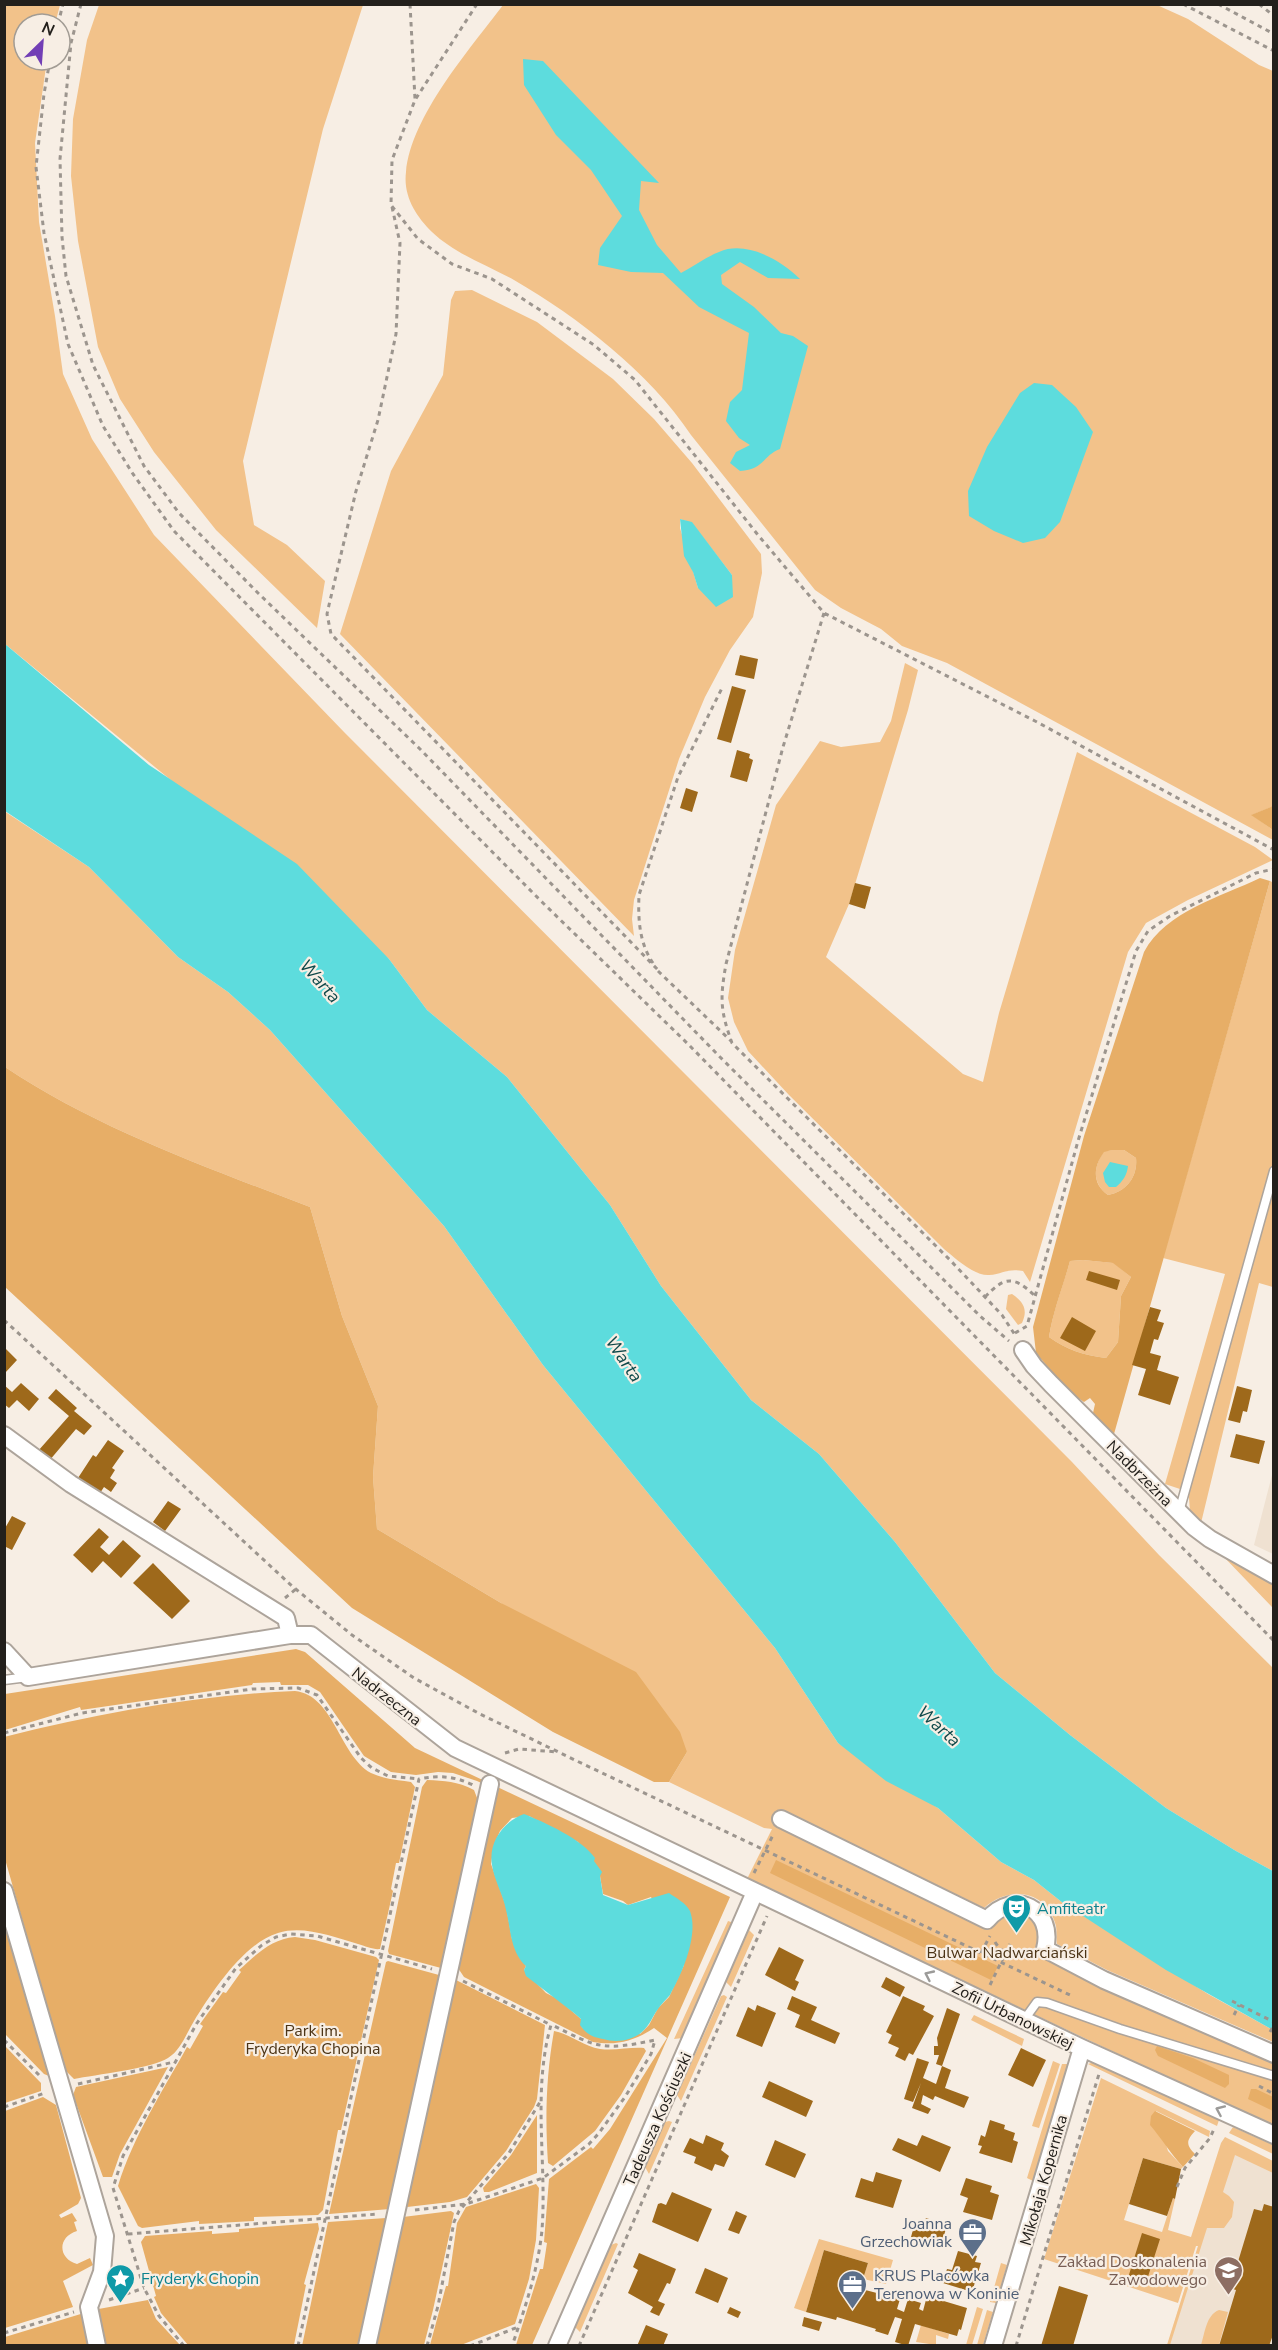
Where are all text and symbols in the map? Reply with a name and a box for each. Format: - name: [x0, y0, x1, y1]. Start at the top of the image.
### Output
- north arrow: [12, 12, 72, 72]
- text: N: [38, 17, 58, 42]
- water label: Warta: [294, 954, 346, 1008]
- water label: Warta: [600, 1331, 648, 1387]
- street label: Nadbrzeżna: [1101, 1436, 1177, 1512]
- street label: Nadrzeczna: [347, 1662, 426, 1731]
- water label: Warta: [912, 1700, 966, 1752]
- theatre icon: Amfiteatr: [1000, 1892, 1032, 1934]
- place label: Amfiteatr: [1037, 1898, 1105, 1920]
- park label: Bulwar Nadwarciański: [926, 1942, 1088, 1964]
- one-way arrow: [925, 1970, 936, 1982]
- street label: Zofii Urbanowskiej: [948, 1977, 1077, 2055]
- park label: Park im. Fryderyka Chopina: [245, 2020, 381, 2060]
- street label: Tadeusza Kościuszki: [618, 2049, 697, 2190]
- one-way arrow: [1216, 2106, 1227, 2118]
- street label: Mikołaja Kopernika: [1015, 2112, 1073, 2248]
- place label: Joanna Grzechowiak: [860, 2213, 953, 2253]
- office icon: Joanna Grzechowiak: [957, 2216, 989, 2258]
- place label: Zakład Doskonalenia Zawodowego: [1057, 2251, 1207, 2291]
- school or university icon: Zakład Doskonalenia Zawodowego: [1212, 2254, 1244, 2296]
- place icon: Fryderyk Chopin: [104, 2262, 136, 2304]
- place label: KRUS Placówka Terenowa w Koninie: [874, 2265, 1019, 2305]
- place label: Fryderyk Chopin: [141, 2268, 259, 2290]
- office icon: KRUS Placówka Terenowa w Koninie: [837, 2268, 869, 2310]

